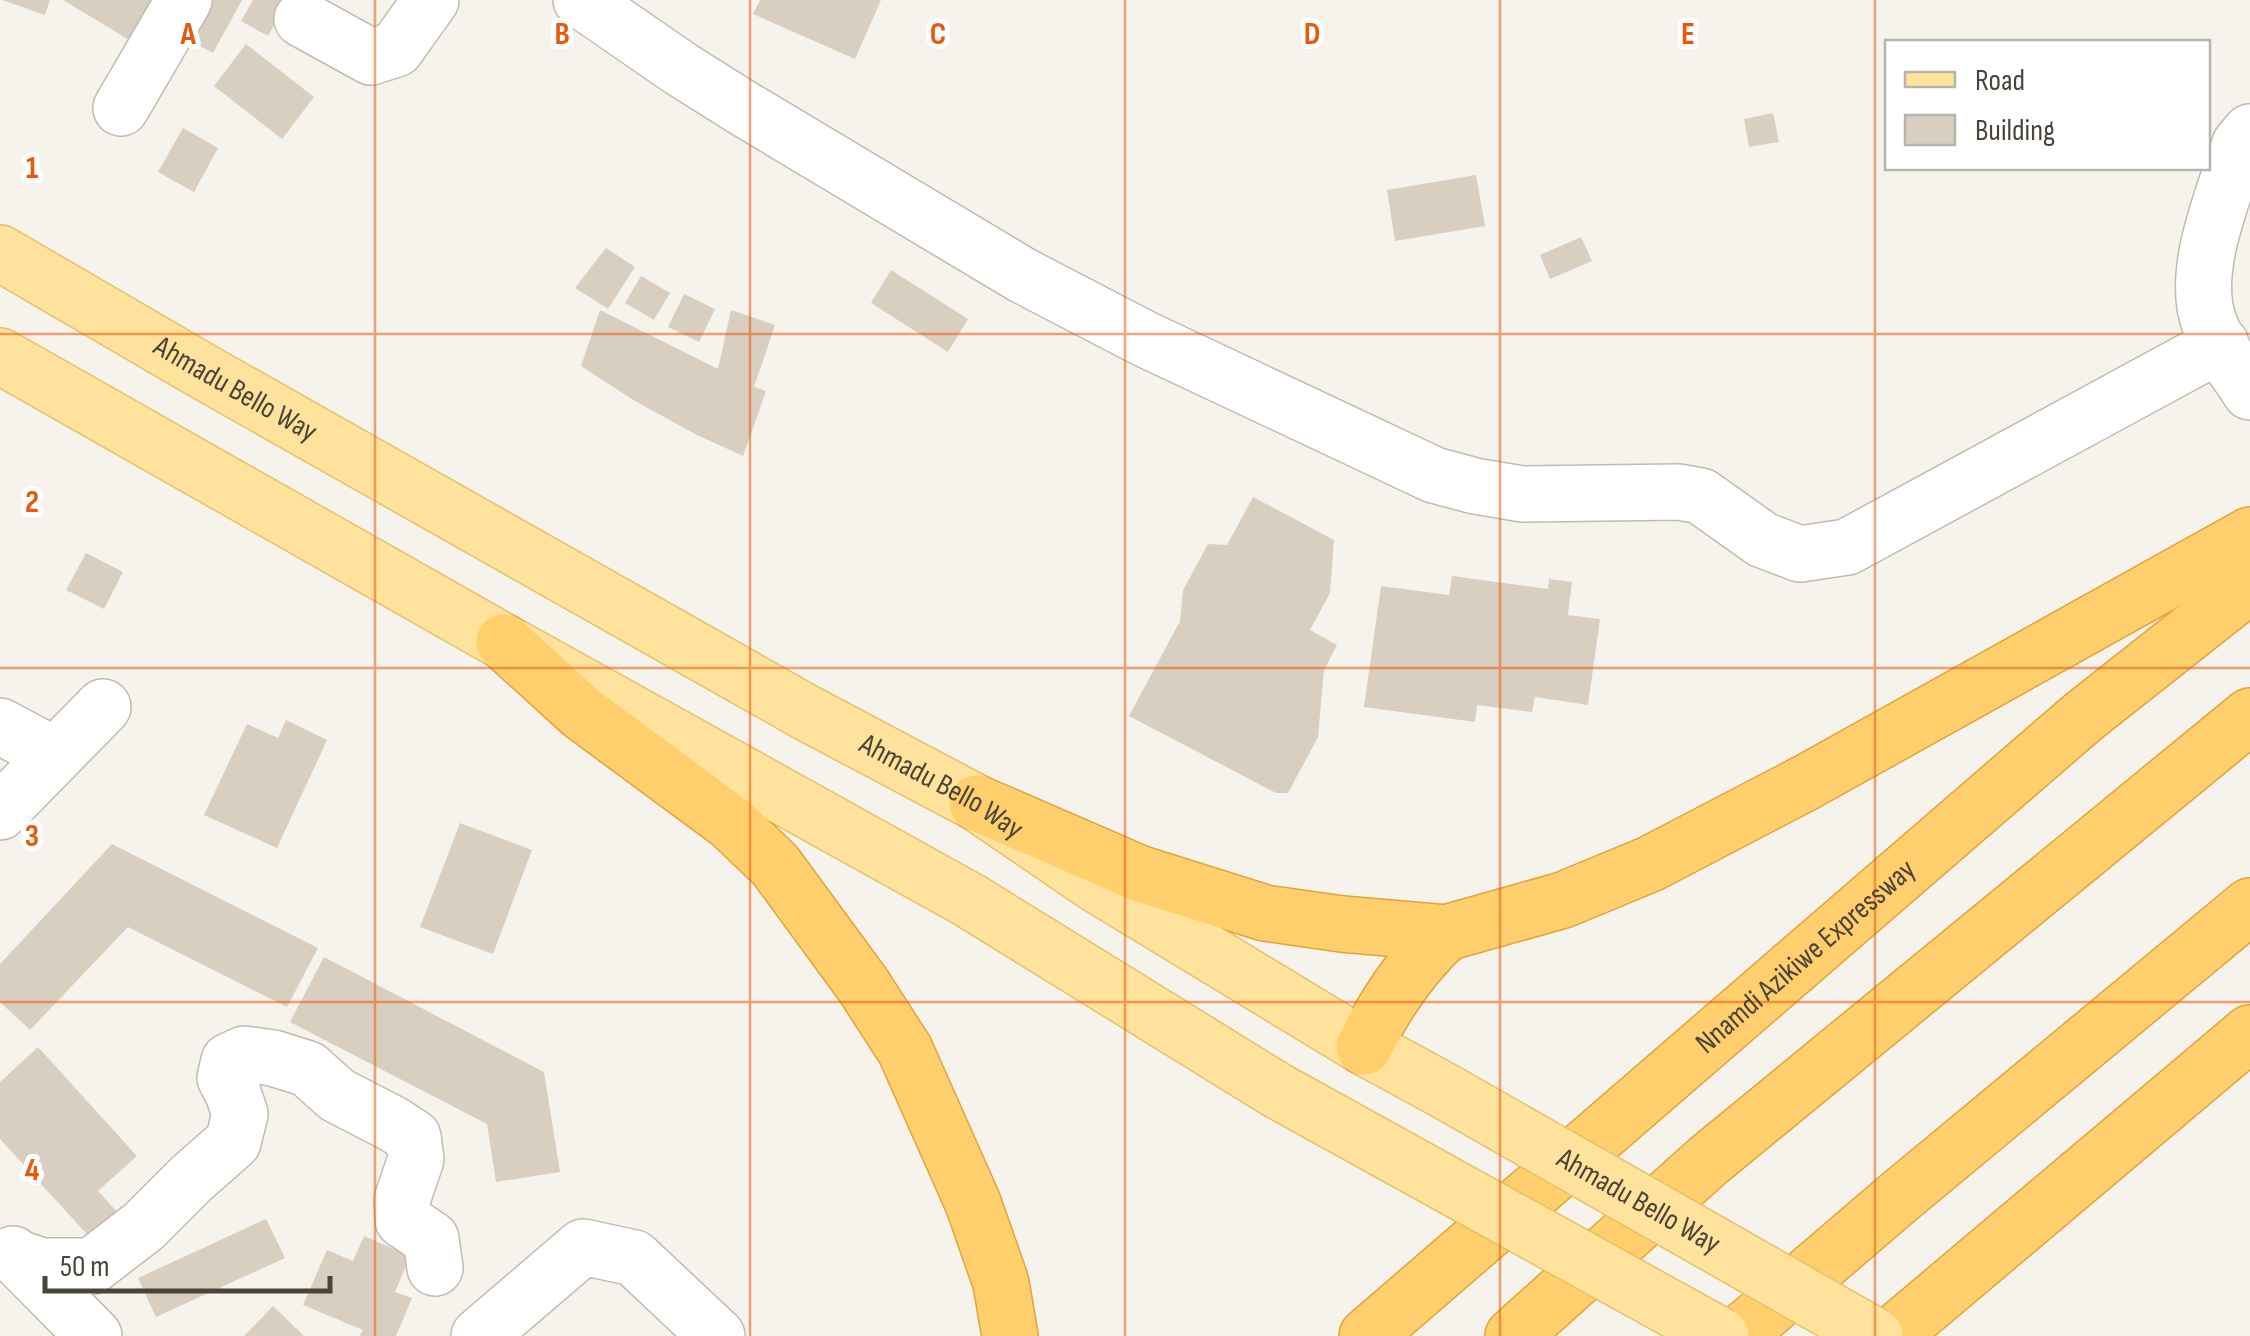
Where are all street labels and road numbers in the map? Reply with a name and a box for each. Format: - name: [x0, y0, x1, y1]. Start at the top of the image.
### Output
- street label: Ahmadu Bello Way: [146, 328, 324, 450]
- street label: Ahmadu Bello Way: [852, 726, 1030, 847]
- street label: Nnamdi Azikiwe Expressway: [1689, 852, 1923, 1061]
- street label: Ahmadu Bello Way: [1550, 1140, 1727, 1262]

